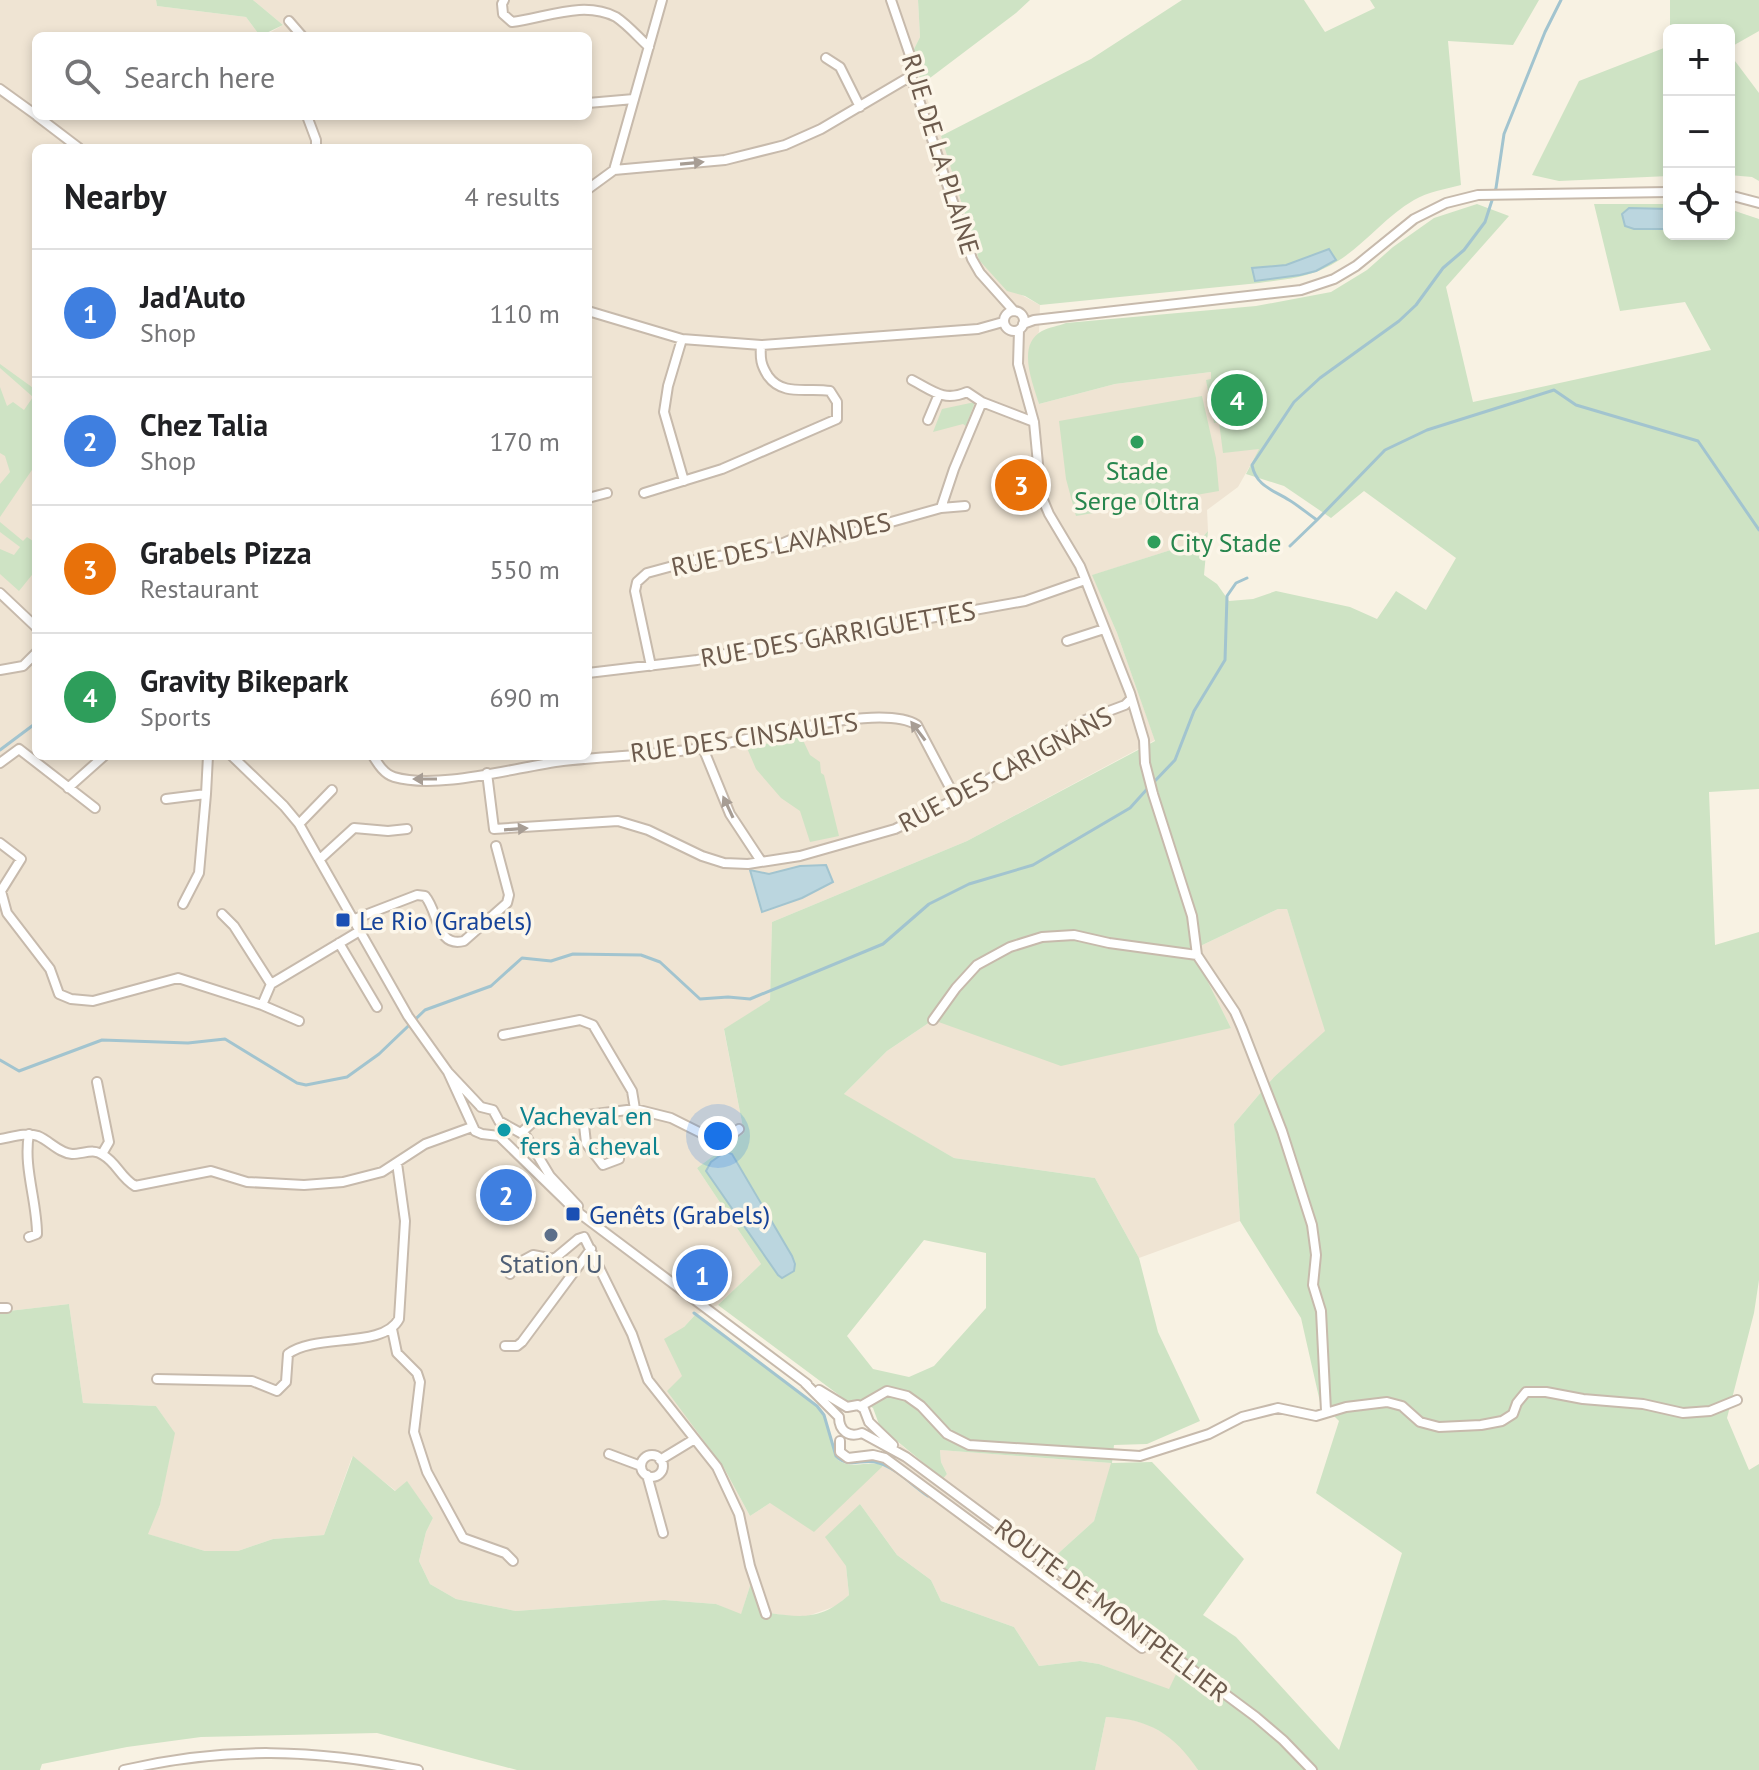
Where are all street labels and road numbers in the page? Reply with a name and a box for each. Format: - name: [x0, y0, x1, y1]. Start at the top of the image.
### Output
- street label: RUE DE LA PLAINE: [895, 50, 987, 258]
- street label: RUE DES LAVANDES: [668, 505, 894, 583]
- street label: RUE DES GARRIGUETTES: [698, 594, 978, 674]
- street label: RUE DES CARIGNANS: [893, 699, 1117, 839]
- street label: RUE DES CINSAULTS: [628, 705, 860, 769]
- street label: ROUTE DE MONTPELLIER: [988, 1511, 1236, 1709]

